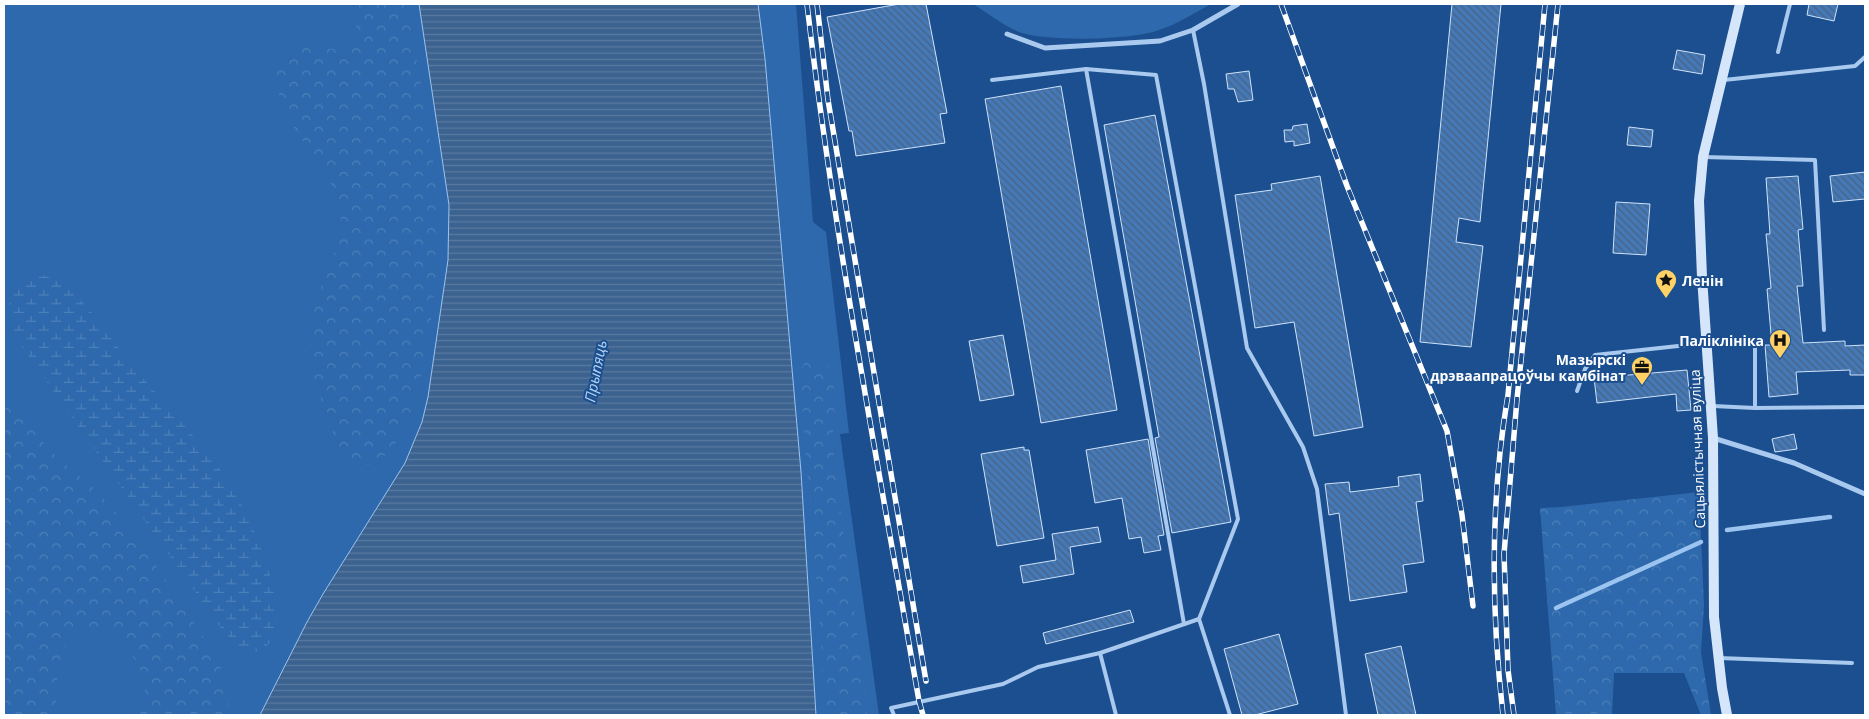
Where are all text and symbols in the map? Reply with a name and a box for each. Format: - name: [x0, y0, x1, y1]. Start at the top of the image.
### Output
- place icon: Ленін: [1654, 268, 1678, 299]
- place label: Ленін: [1682, 271, 1724, 290]
- hospital icon: Паліклініка: [1768, 328, 1792, 359]
- place label: Паліклініка: [1679, 331, 1764, 350]
- water label: Прыпяць: [579, 338, 611, 404]
- place label: Мазырскі дрэваапрацоўчы камбінат: [1430, 350, 1626, 385]
- office icon: Мазырскі дрэваапрацоўчы камбінат: [1630, 355, 1654, 386]
- street label: Сацыялістычная вуліца: [1685, 369, 1709, 529]

